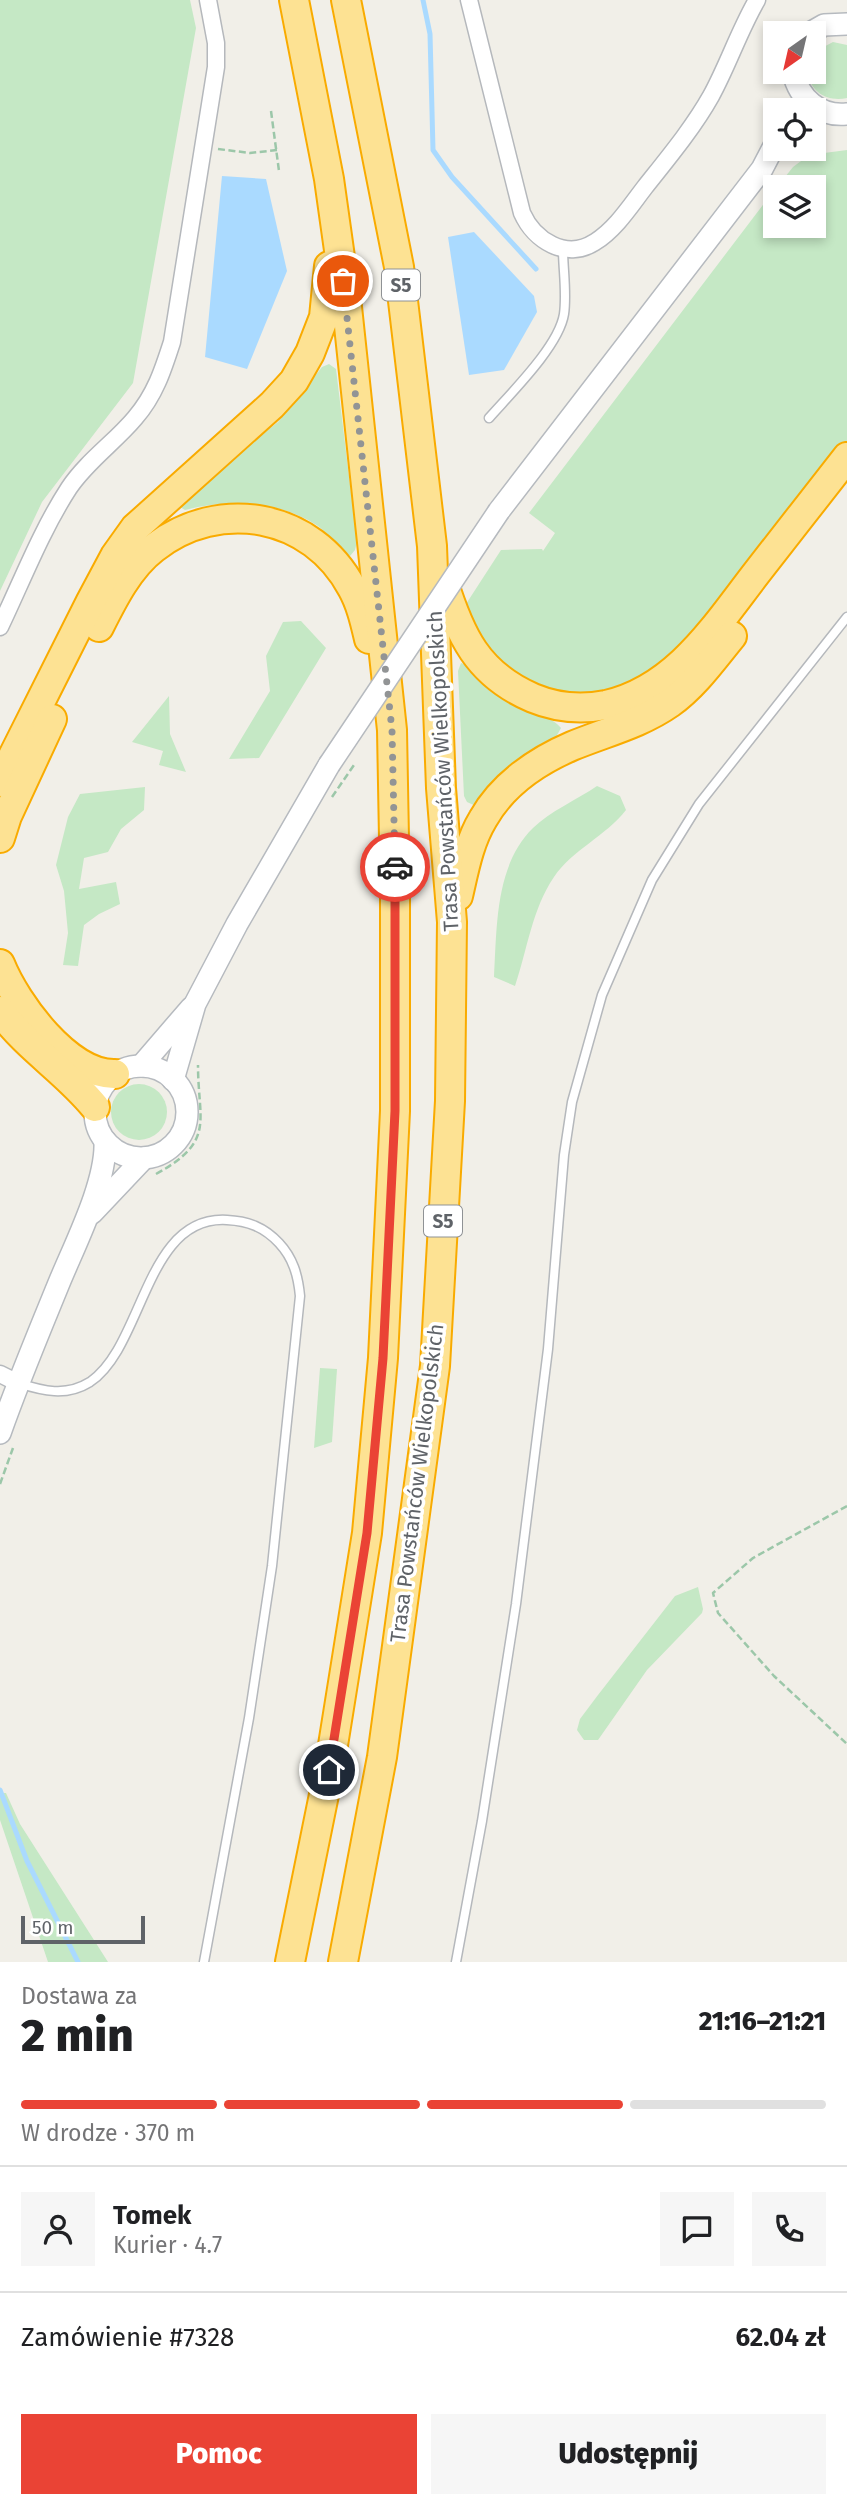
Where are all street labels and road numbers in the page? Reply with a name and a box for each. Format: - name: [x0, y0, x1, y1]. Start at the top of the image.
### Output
- road number: S5: [382, 270, 420, 300]
- street label: Trasa Powstańców Wielkopolskich: [422, 610, 464, 932]
- road number: S5: [424, 1205, 462, 1236]
- street label: Trasa Powstańców Wielkopolskich: [385, 1322, 449, 1644]

